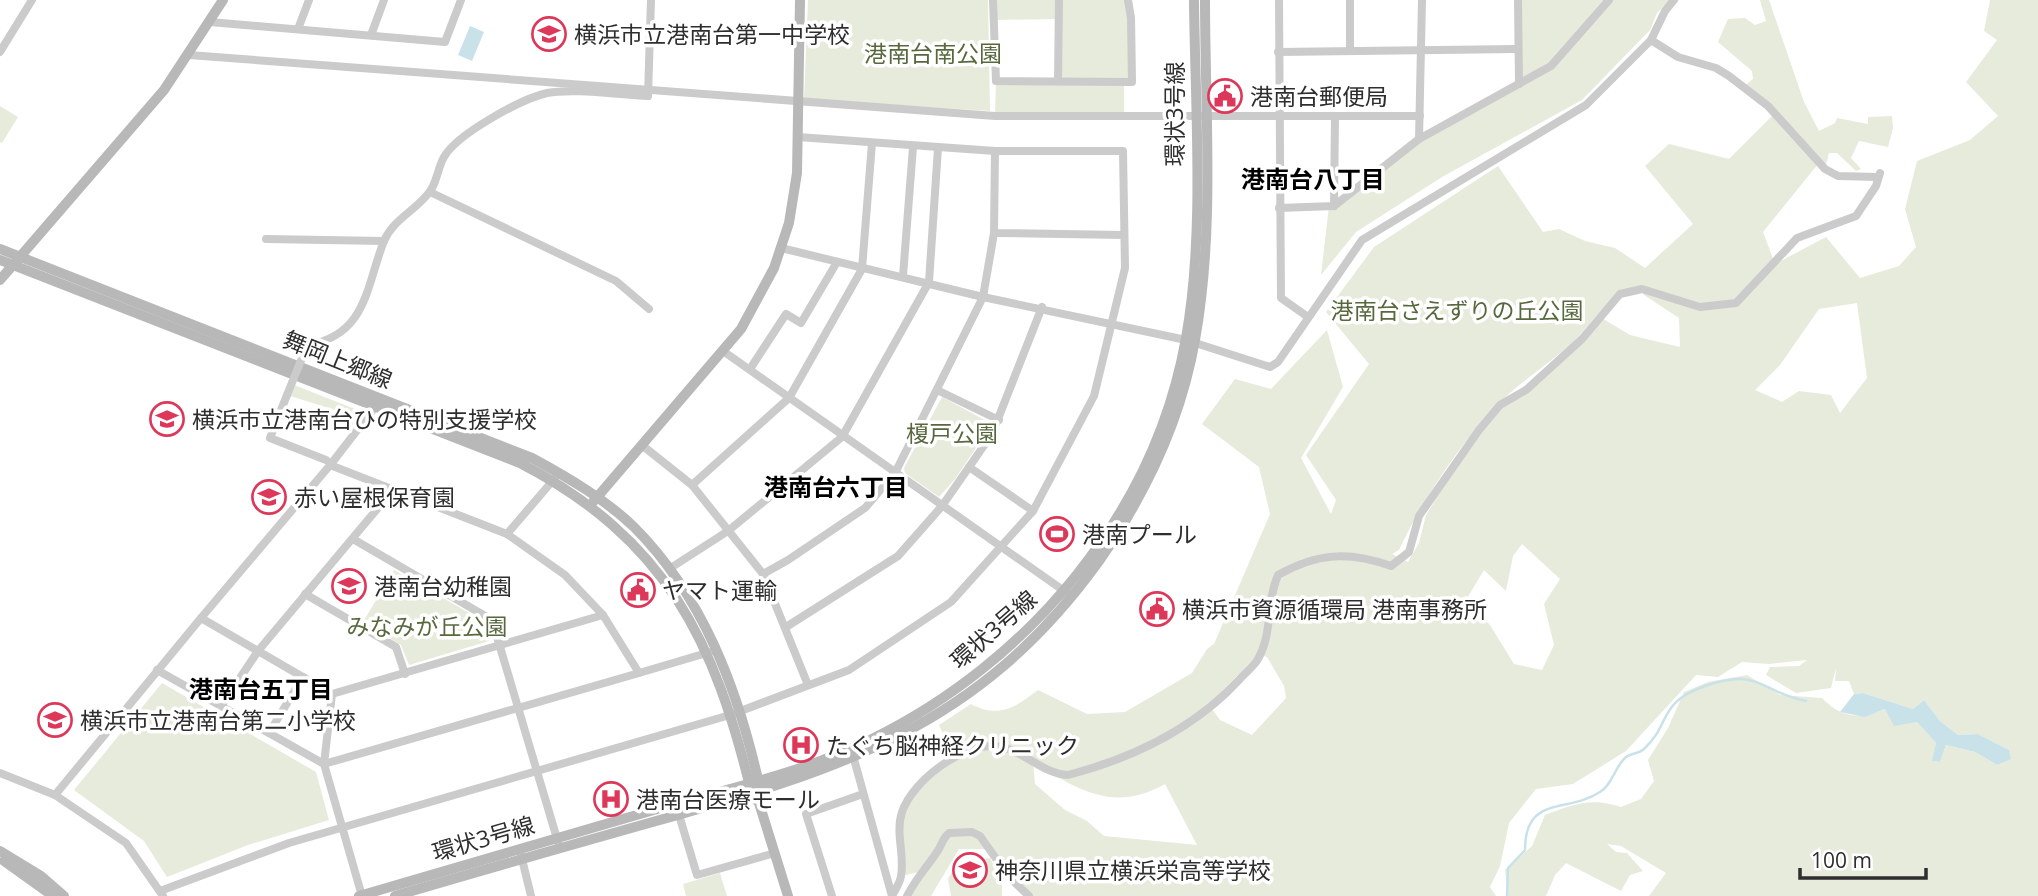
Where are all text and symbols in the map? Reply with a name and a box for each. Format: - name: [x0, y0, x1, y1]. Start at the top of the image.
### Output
- school or university icon: 横浜市立港南台第一中学校: [530, 15, 568, 53]
- place label: 横浜市立港南台第一中学校: [574, 18, 850, 50]
- park label: 港南台南公園: [864, 37, 1002, 69]
- street label: 環状3号線: [1158, 61, 1190, 167]
- public building icon: 港南台郵便局: [1206, 77, 1244, 115]
- place label: 港南台郵便局: [1250, 80, 1388, 112]
- district label: 港南台八丁目: [1241, 162, 1385, 195]
- park label: 港南台さえずりの丘公園: [1331, 294, 1584, 326]
- street label: 舞岡上郷線: [279, 323, 397, 395]
- school or university icon: 横浜市立港南台ひの特別支援学校: [148, 400, 186, 438]
- place label: 横浜市立港南台ひの特別支援学校: [192, 403, 537, 435]
- park label: 榎戸公園: [906, 417, 998, 449]
- district label: 港南台六丁目: [764, 470, 908, 503]
- school or university icon: 赤い屋根保育園: [250, 478, 288, 516]
- place label: 赤い屋根保育園: [294, 481, 455, 513]
- sports icon: 港南プール: [1038, 515, 1076, 553]
- place label: 港南プール: [1082, 518, 1197, 550]
- school or university icon: 港南台幼稚園: [330, 567, 368, 605]
- place label: 港南台幼稚園: [374, 570, 512, 602]
- public building icon: ヤマト運輸: [619, 571, 657, 609]
- place label: ヤマト運輸: [662, 574, 777, 606]
- street label: 環状3号線: [943, 582, 1043, 676]
- public building icon: 横浜市資源循環局 港南事務所: [1138, 590, 1176, 628]
- place label: 横浜市資源循環局 港南事務所: [1182, 593, 1487, 625]
- park label: みなみが丘公園: [347, 610, 508, 642]
- district label: 港南台五丁目: [189, 672, 333, 705]
- school or university icon: 横浜市立港南台第二小学校: [36, 701, 74, 739]
- place label: 横浜市立港南台第二小学校: [80, 704, 356, 736]
- hospital icon: たぐち脳神経クリニック: [782, 726, 820, 764]
- place label: たぐち脳神経クリニック: [826, 729, 1079, 761]
- hospital icon: 港南台医療モール: [592, 780, 630, 818]
- place label: 港南台医療モール: [636, 783, 820, 815]
- street label: 環状3号線: [428, 808, 538, 868]
- scale bar: [1800, 836, 1926, 880]
- text: 100 m: [1811, 846, 1872, 874]
- school or university icon: 神奈川県立横浜栄高等学校: [951, 851, 989, 889]
- place label: 神奈川県立横浜栄高等学校: [995, 854, 1271, 886]

